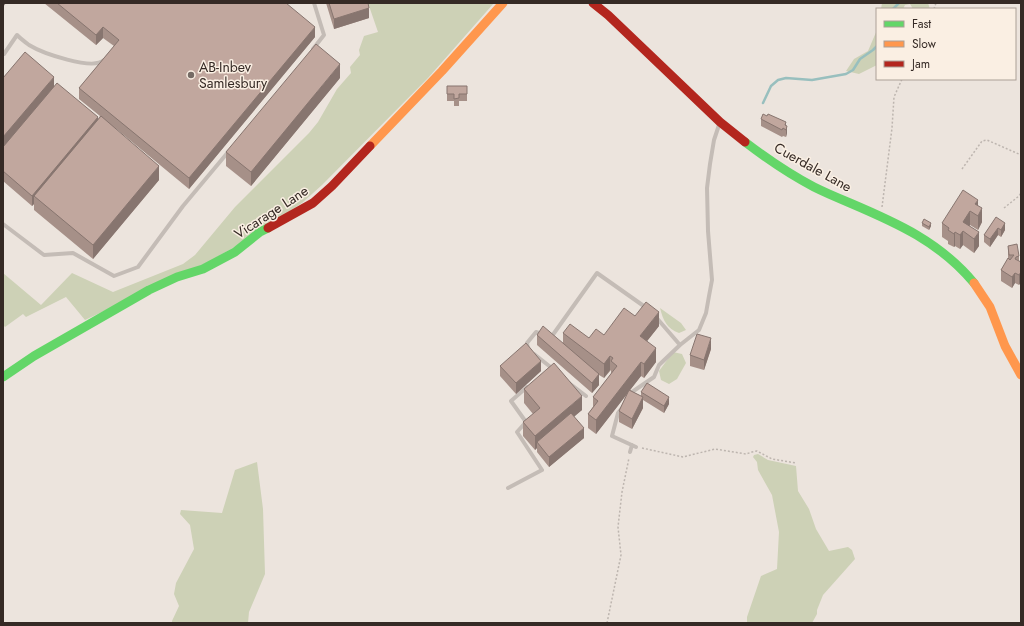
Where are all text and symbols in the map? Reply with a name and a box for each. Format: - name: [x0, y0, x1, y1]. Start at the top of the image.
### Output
- legend: [876, 8, 1016, 80]
- text: Fast: [912, 15, 931, 33]
- text: Slow: [912, 35, 937, 53]
- text: Jam: [910, 55, 930, 73]
- place label: AB-Inbev Samlesbury: [199, 57, 268, 93]
- marker: AB-Inbev Samlesbury: [186, 70, 196, 80]
- street label: Cuerdale Lane: [771, 137, 855, 197]
- street label: Vicarage Lane: [230, 181, 312, 243]

